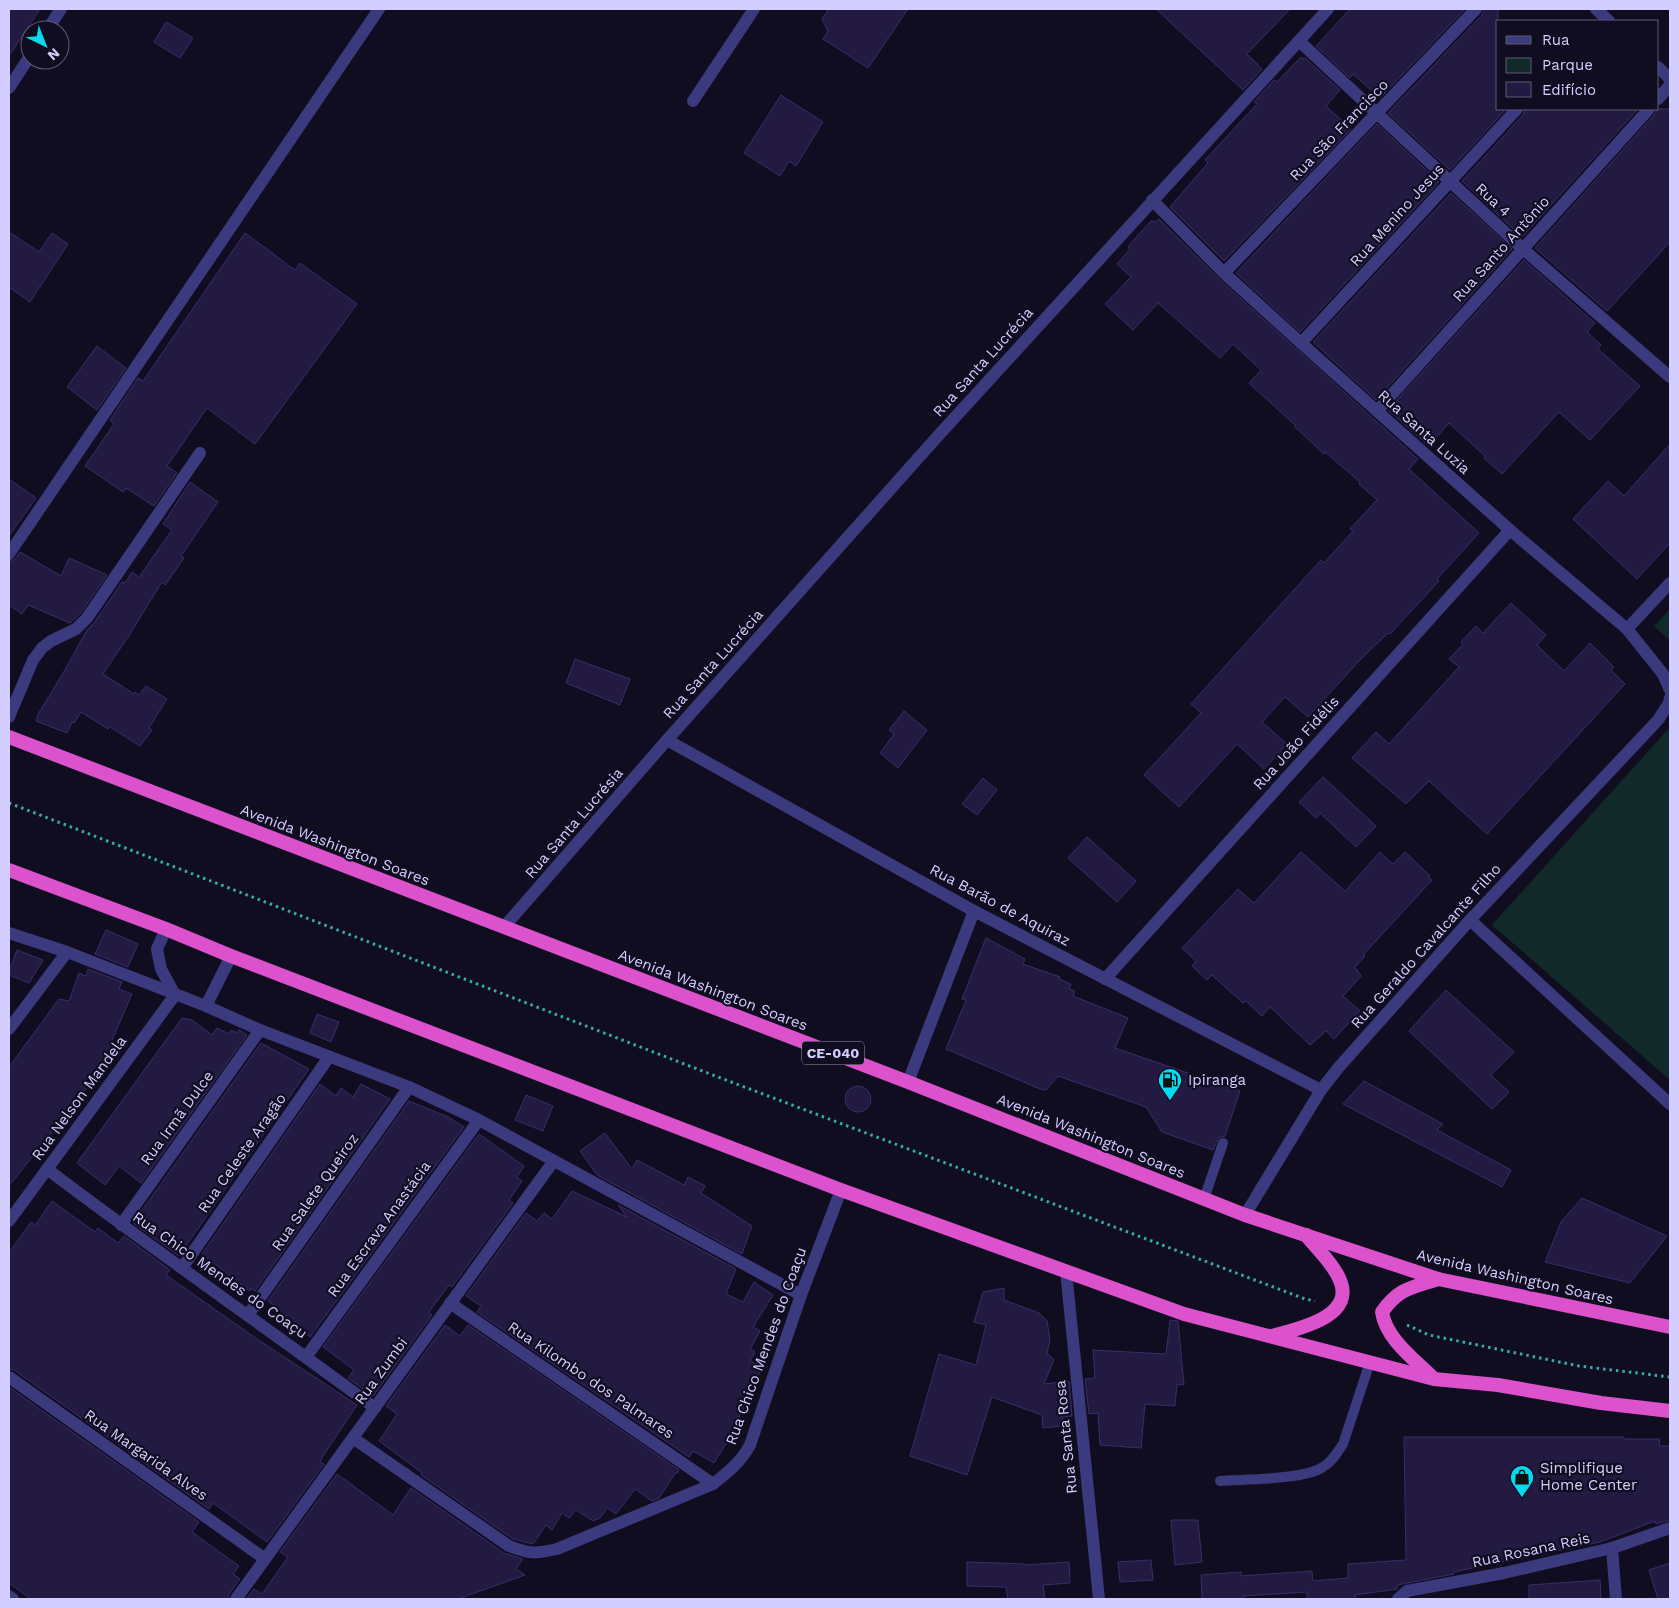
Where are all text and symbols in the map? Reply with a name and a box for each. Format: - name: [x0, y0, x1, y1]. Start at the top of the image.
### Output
- north arrow: [20, 20, 70, 70]
- legend: [1496, 20, 1659, 110]
- text: Rua: [1542, 31, 1570, 49]
- text: N: [45, 45, 63, 64]
- text: Parque: [1542, 56, 1593, 74]
- street label: Rua São Francisco: [1286, 75, 1392, 185]
- text: Edifício: [1542, 81, 1596, 99]
- street label: Rua Menino Jesus: [1346, 160, 1448, 270]
- street label: Rua 4: [1472, 179, 1514, 221]
- street label: Rua Santo Antônio: [1449, 192, 1553, 306]
- street label: Rua Santa Lucrécia: [929, 303, 1037, 420]
- street label: Rua Santa Luzia: [1374, 386, 1474, 478]
- street label: Rua Santa Lucrécia: [659, 605, 767, 722]
- street label: Rua João Fidélis: [1249, 692, 1343, 793]
- street label: Rua Santa Lucrésia: [521, 764, 627, 882]
- street label: Avenida Washington Soares: [238, 801, 432, 890]
- street label: Rua Barão de Aquiraz: [927, 860, 1073, 950]
- street label: Rua Geraldo Cavalcante Filho: [1347, 860, 1505, 1032]
- street label: Avenida Washington Soares: [616, 946, 810, 1035]
- street label: Rua Nelson Mandela: [28, 1032, 130, 1164]
- road number: CE-040: [802, 1042, 864, 1064]
- street label: Rua Irmã Dulce: [137, 1067, 217, 1169]
- fuel station icon: Ipiranga: [1157, 1067, 1183, 1101]
- place label: Ipiranga: [1188, 1071, 1246, 1089]
- street label: Rua Celeste Aragão: [194, 1090, 290, 1216]
- street label: Avenida Washington Soares: [994, 1090, 1188, 1182]
- street label: Rua Salete Queiroz: [268, 1130, 362, 1254]
- street label: Rua Escrava Anastácia: [324, 1157, 435, 1301]
- street label: Rua Chico Mendes do Coaçu: [129, 1208, 311, 1342]
- street label: Rua Chico Mendes do Coaçu: [722, 1245, 810, 1447]
- street label: Avenida Washington Soares: [1415, 1246, 1615, 1308]
- street label: Rua Kilombo dos Palmares: [505, 1318, 678, 1442]
- street label: Rua Zumbi: [351, 1334, 411, 1408]
- street label: Rua Santa Rosa: [1051, 1379, 1081, 1495]
- street label: Rua Margarida Alves: [81, 1406, 211, 1504]
- place label: Simplifique Home Center: [1540, 1459, 1637, 1494]
- shop icon: Simplifique Home Center: [1509, 1464, 1535, 1498]
- street label: Rua Rosana Reis: [1470, 1529, 1592, 1571]

